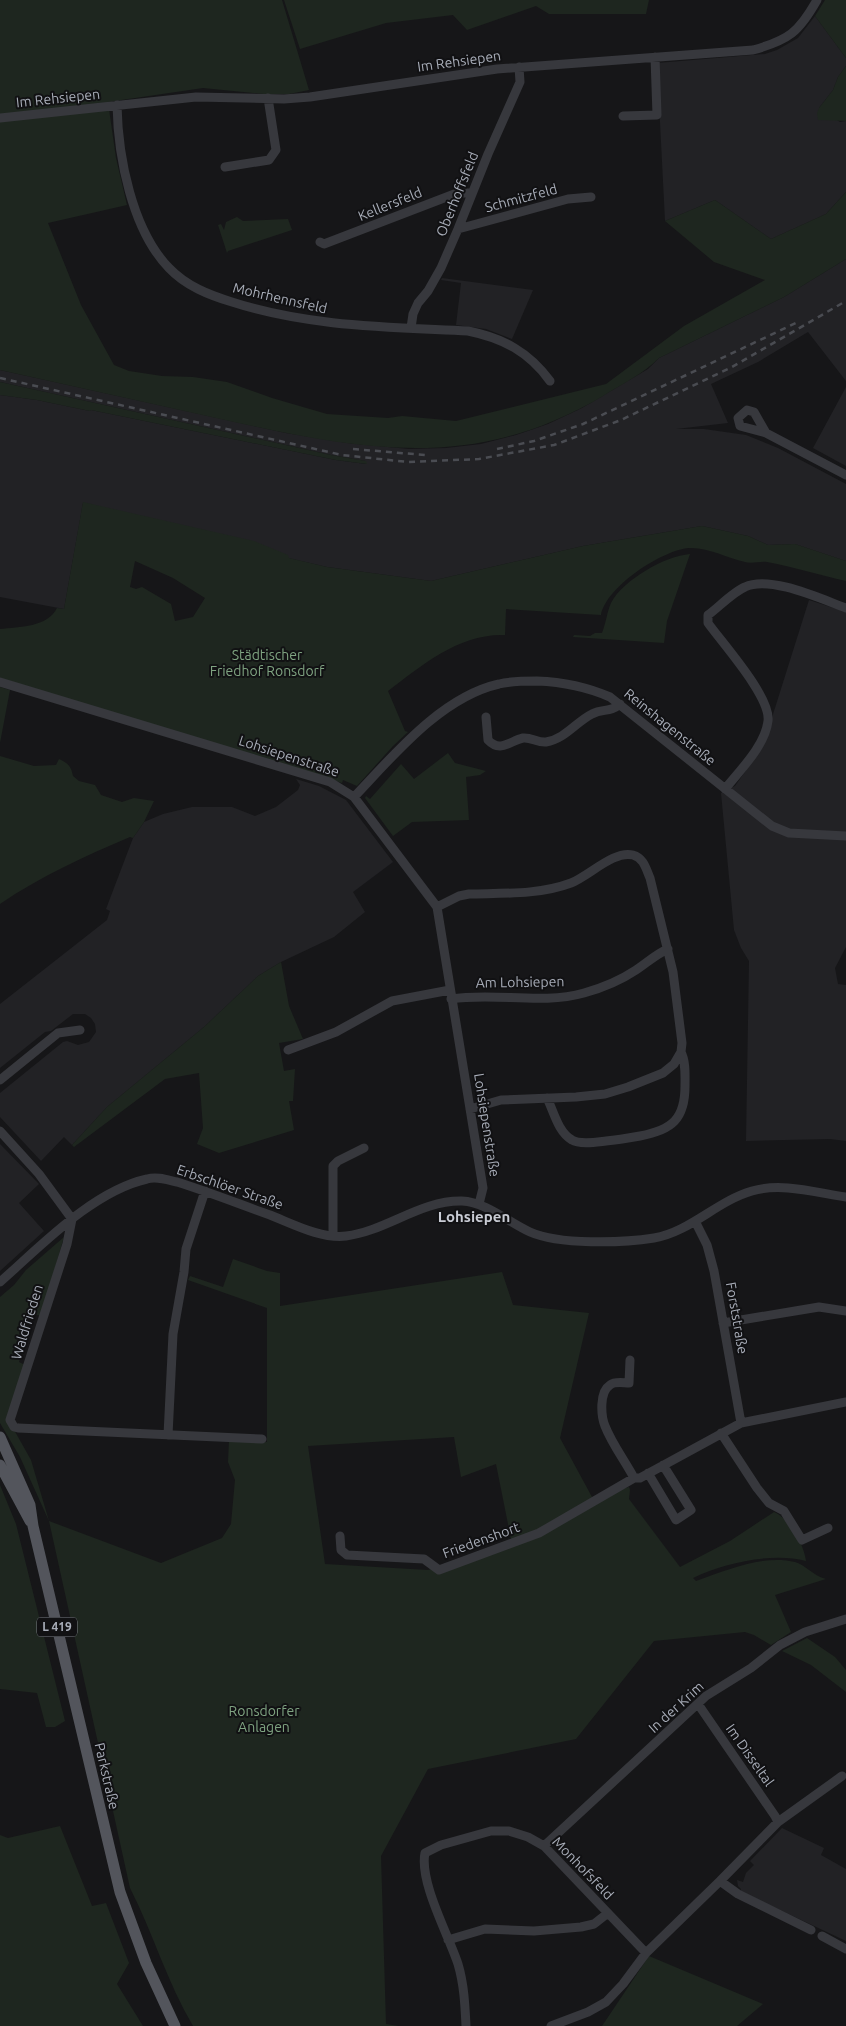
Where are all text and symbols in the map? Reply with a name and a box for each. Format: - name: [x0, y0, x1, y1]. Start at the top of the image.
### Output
- street label: Im Rehsiepen: [416, 47, 502, 75]
- street label: Im Rehsiepen: [15, 86, 101, 110]
- street label: Oberhoffsfeld: [433, 149, 481, 239]
- street label: Schmitzfeld: [483, 181, 559, 215]
- street label: Kellersfeld: [356, 184, 424, 224]
- street label: Mohrhennsfeld: [231, 279, 329, 317]
- park label: Städtischer Friedhof Ronsdorf: [210, 647, 325, 679]
- street label: Reinshagenstraße: [621, 685, 719, 769]
- street label: Lohsiepenstraße: [237, 732, 341, 780]
- street label: Am Lohsiepen: [475, 973, 565, 991]
- street label: Lohsiepenstraße: [471, 1072, 503, 1178]
- street label: Erbschlöer Straße: [175, 1161, 285, 1213]
- district label: Lohsiepen: [438, 1208, 510, 1225]
- street label: Forststraße: [723, 1281, 751, 1355]
- street label: Waldfrieden: [8, 1283, 46, 1361]
- street label: Friedenshort: [440, 1519, 522, 1561]
- road number: L 419: [37, 1618, 77, 1636]
- street label: In der Krim: [645, 1678, 707, 1736]
- park label: Ronsdorfer Anlagen: [229, 1703, 300, 1735]
- street label: Im Disseltal: [723, 1721, 777, 1789]
- street label: Parkstraße: [92, 1741, 122, 1811]
- street label: Monhofsfeld: [549, 1833, 617, 1903]

